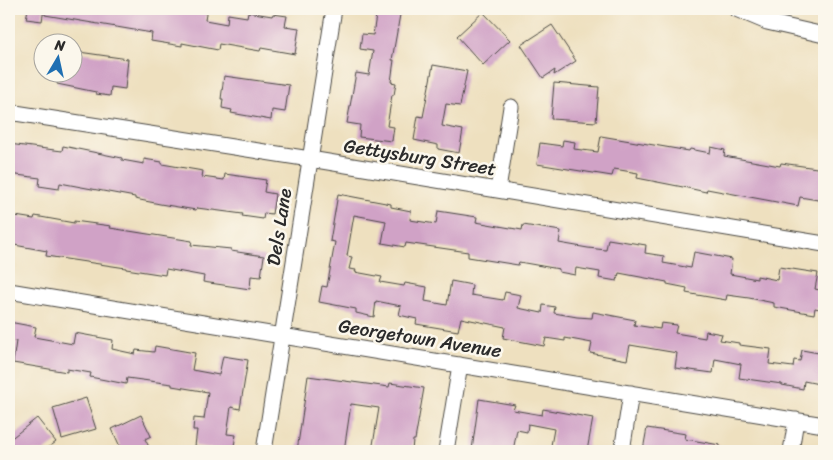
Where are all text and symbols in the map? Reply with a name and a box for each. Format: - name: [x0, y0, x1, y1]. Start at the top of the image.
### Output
- north arrow: [32, 32, 82, 82]
- text: N: [52, 32, 67, 59]
- street label: Gettysburg Street: [341, 129, 499, 185]
- street label: Dels Lane: [257, 186, 301, 268]
- street label: Georgetown Avenue: [336, 309, 504, 367]

